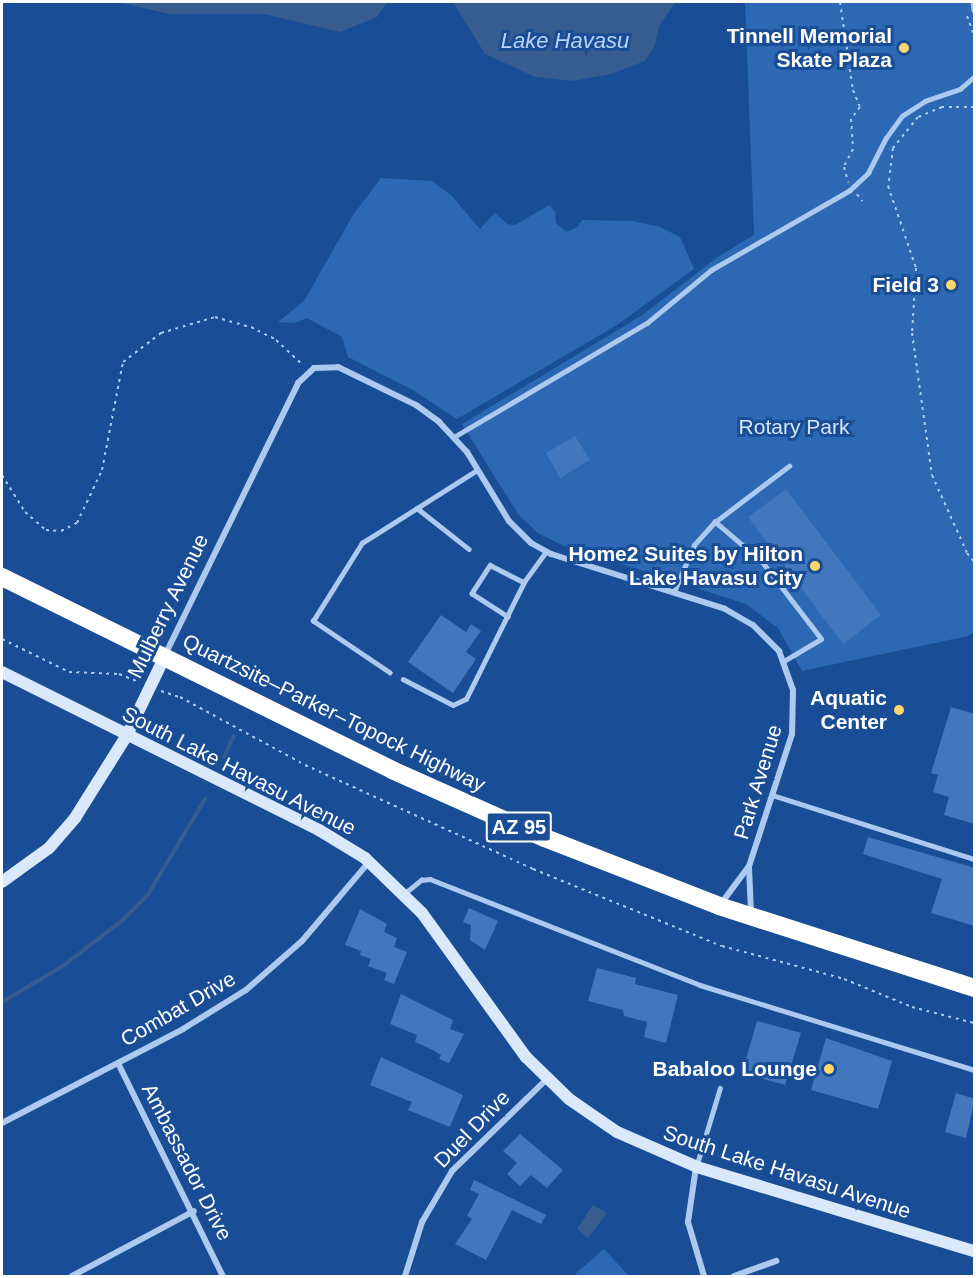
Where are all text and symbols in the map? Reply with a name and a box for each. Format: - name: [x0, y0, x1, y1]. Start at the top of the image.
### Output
- place label: Tinnell Memorial Skate Plaza: [727, 23, 892, 73]
- water label: Lake Havasu: [501, 28, 629, 54]
- marker: Tinnell Memorial Skate Plaza: [897, 41, 911, 55]
- place label: Field 3: [872, 272, 939, 298]
- marker: Field 3: [944, 278, 958, 292]
- park label: Rotary Park: [739, 414, 849, 440]
- street label: Mulberry Avenue: [122, 529, 214, 683]
- place label: Home2 Suites by Hilton Lake Havasu City: [568, 541, 803, 591]
- marker: Home2 Suites by Hilton Lake Havasu City: [808, 559, 822, 573]
- street label: Quartzsite–Parker–Topock Highway: [178, 629, 490, 797]
- place label: Aquatic Center: [810, 685, 887, 735]
- street label: South Lake Havasu Avenue: [117, 701, 361, 841]
- marker: Aquatic Center: [892, 703, 906, 717]
- street label: Park Avenue: [728, 721, 788, 843]
- road number: AZ 95: [484, 810, 554, 844]
- street label: Combat Drive: [116, 966, 240, 1052]
- place label: Babaloo Lounge: [653, 1056, 817, 1082]
- marker: Babaloo Lounge: [822, 1062, 836, 1076]
- street label: Ambassador Drive: [137, 1079, 237, 1245]
- street label: Duel Drive: [429, 1085, 515, 1173]
- street label: South Lake Havasu Avenue: [659, 1120, 915, 1224]

